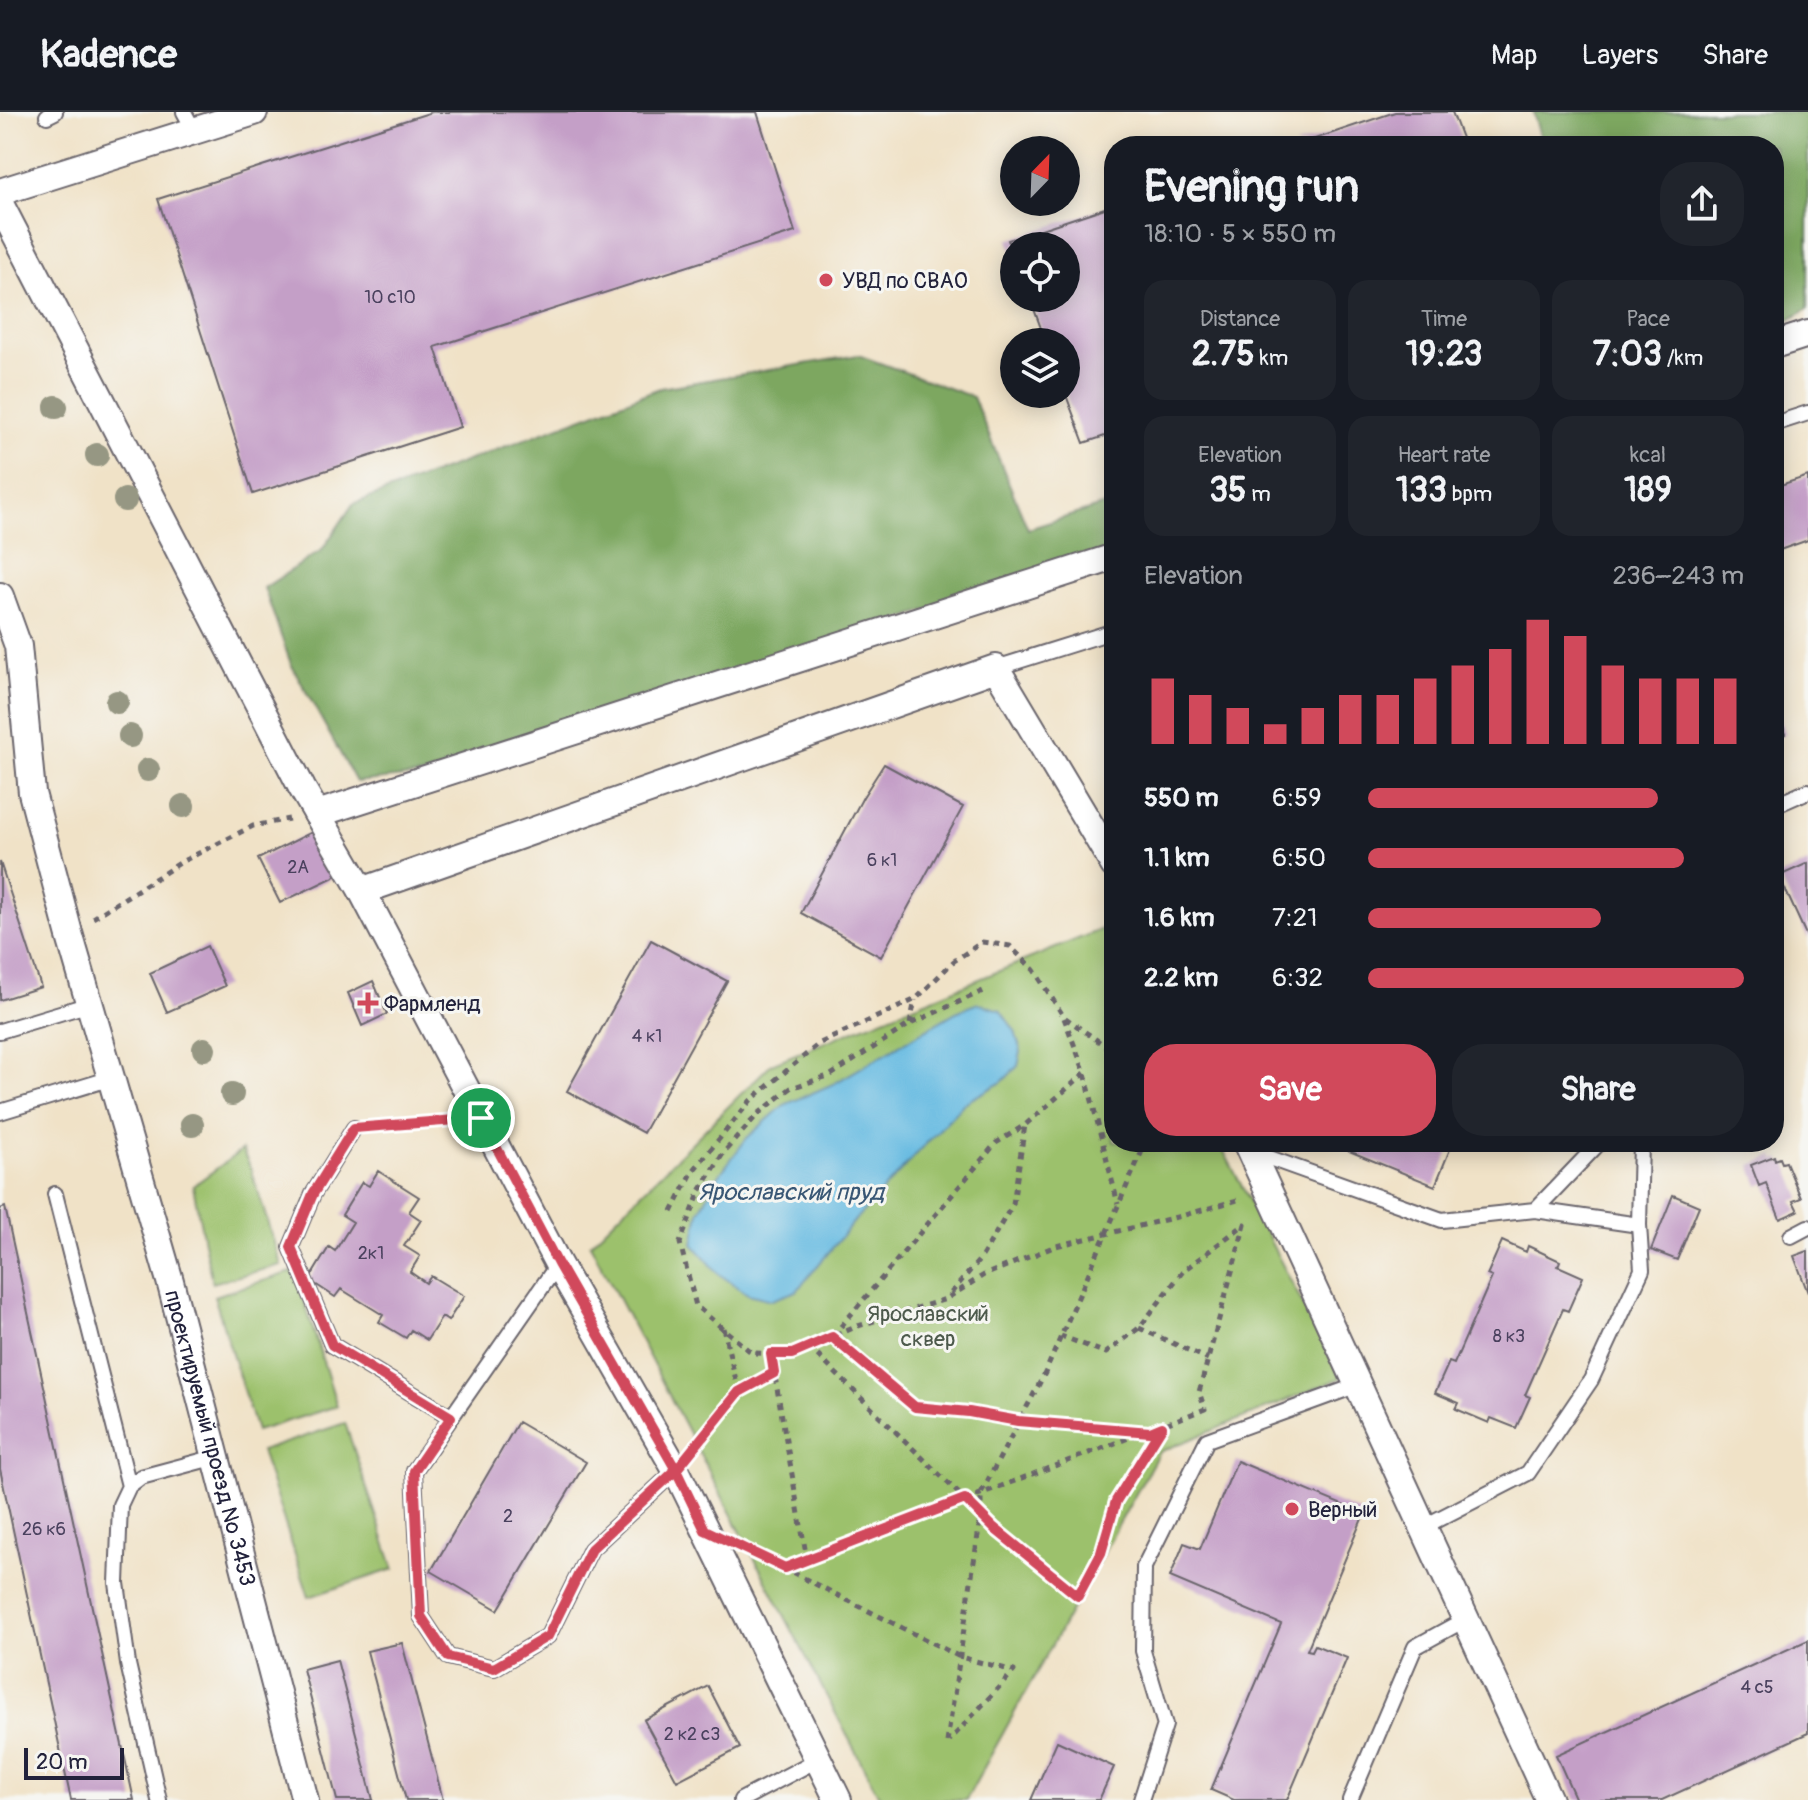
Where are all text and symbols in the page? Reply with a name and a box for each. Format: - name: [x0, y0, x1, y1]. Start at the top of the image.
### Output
- text: Kadence: [40, 31, 177, 79]
- text: Map: [1491, 38, 1537, 73]
- text: Layers: [1581, 38, 1658, 73]
- text: Share: [1702, 38, 1768, 73]
- north arrow: [1000, 136, 1080, 216]
- map controls: [1000, 136, 1080, 408]
- text: Evening run: [1144, 160, 1359, 215]
- button: share: [1660, 162, 1744, 246]
- text: 18:10 · 5 × 550 m: [1144, 218, 1336, 250]
- button: locate: [1000, 232, 1080, 312]
- place label: УВД по СВАО: [842, 267, 968, 295]
- marker: УВД по СВАО: [817, 271, 835, 289]
- house number: 10 с10: [364, 286, 416, 309]
- text: Distance: [1200, 305, 1280, 333]
- text: Time: [1421, 305, 1467, 333]
- text: Pace: [1626, 305, 1670, 333]
- button: layers: [1000, 328, 1080, 408]
- text: 2.75: [1192, 333, 1255, 376]
- text: 19:23: [1406, 333, 1482, 376]
- text: 7:03: [1593, 333, 1662, 376]
- text: km: [1255, 344, 1288, 372]
- text: /km: [1662, 344, 1703, 372]
- text: Elevation: [1198, 441, 1282, 469]
- text: Heart rate: [1398, 441, 1490, 469]
- text: kcal: [1630, 441, 1666, 469]
- text: 35: [1209, 469, 1247, 512]
- text: 133: [1396, 469, 1447, 512]
- text: 189: [1624, 469, 1672, 512]
- text: m: [1247, 480, 1271, 508]
- text: bpm: [1447, 480, 1492, 508]
- text: Elevation: [1144, 560, 1243, 592]
- text: 236–243 m: [1612, 560, 1744, 592]
- text: 550 m: [1144, 782, 1219, 814]
- text: 6:59: [1272, 782, 1322, 814]
- text: 1.1 km: [1144, 842, 1210, 874]
- text: 6:50: [1272, 842, 1326, 874]
- house number: 6 к1: [867, 849, 897, 872]
- house number: 2А: [287, 856, 309, 879]
- text: 1.6 km: [1144, 902, 1215, 934]
- text: 7:21: [1272, 902, 1317, 934]
- text: 2.2 km: [1144, 962, 1218, 994]
- text: 6:32: [1272, 962, 1323, 994]
- place label: Фармленд: [384, 990, 480, 1018]
- marker: Фармленд: [359, 994, 377, 1012]
- house number: 4 к1: [632, 1025, 662, 1048]
- button: Save: [1144, 1044, 1436, 1136]
- button: Share: [1452, 1044, 1744, 1136]
- pin: [447, 1084, 515, 1152]
- icon: arrive: [459, 1096, 503, 1140]
- water label: Ярославский пруд: [698, 1178, 887, 1207]
- house number: 2к1: [358, 1242, 384, 1265]
- street label: проектируемый проезд № 3453: [158, 1287, 262, 1589]
- park label: Ярославский сквер: [867, 1300, 989, 1353]
- house number: 8 к3: [1493, 1325, 1525, 1348]
- place label: Верный: [1308, 1496, 1377, 1524]
- marker: Верный: [1283, 1500, 1301, 1518]
- house number: 2: [503, 1505, 513, 1528]
- house number: 26 к6: [22, 1518, 66, 1541]
- house number: 4 с5: [1740, 1676, 1774, 1699]
- house number: 2 к2 с3: [664, 1723, 720, 1746]
- scale bar: [24, 1744, 124, 1780]
- text: 20 m: [36, 1748, 88, 1776]

